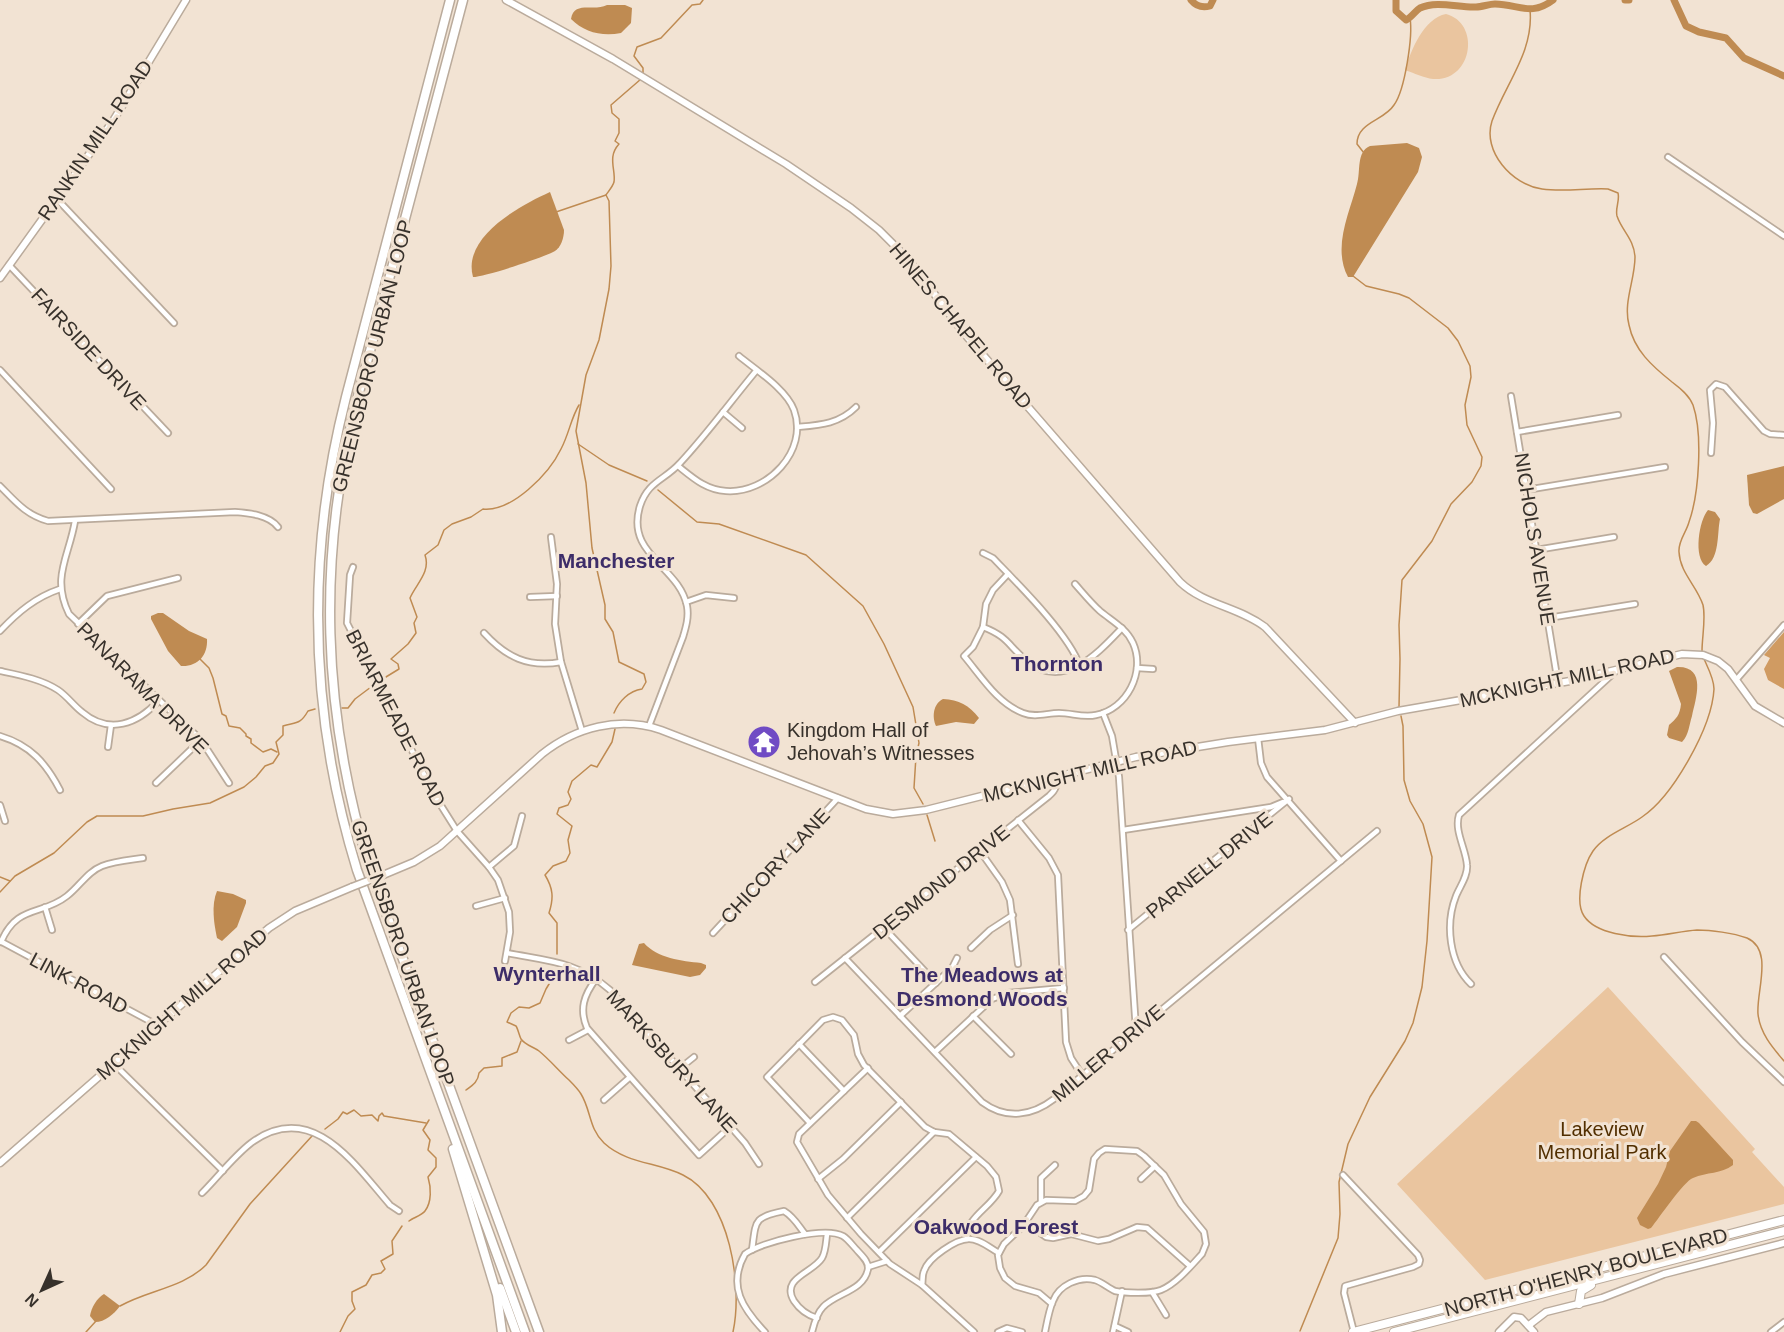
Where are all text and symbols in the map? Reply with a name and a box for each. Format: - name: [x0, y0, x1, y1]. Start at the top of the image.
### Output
- street label: RANKIN MILL ROAD: [33, 56, 157, 224]
- street label: GREENSBORO URBAN LOOP: [327, 217, 417, 495]
- street label: HINES CHAPEL ROAD: [885, 239, 1037, 413]
- street label: FAIRSIDE DRIVE: [27, 284, 151, 414]
- street label: NICHOLS AVENUE: [1511, 451, 1559, 627]
- district label: Manchester: [558, 549, 674, 572]
- street label: PANARAMA DRIVE: [73, 618, 213, 758]
- street label: BRIARMEADE ROAD: [342, 626, 450, 810]
- street label: MCKNIGHT MILL ROAD: [1458, 644, 1676, 712]
- district label: Thornton: [1011, 652, 1103, 675]
- place label: Kingdom Hall of Jehovah’s Witnesses: [787, 719, 975, 764]
- temple icon: Kingdom Hall of Jehovah’s Witnesses: [746, 724, 782, 760]
- street label: MCKNIGHT MILL ROAD: [981, 736, 1199, 806]
- street label: CHICORY LANE: [716, 804, 834, 928]
- street label: PARNELL DRIVE: [1142, 807, 1276, 923]
- street label: GREENSBORO URBAN LOOP: [347, 817, 459, 1089]
- street label: DESMOND DRIVE: [868, 820, 1014, 944]
- street label: MCKNIGHT MILL ROAD: [92, 924, 272, 1084]
- street label: LINK ROAD: [26, 948, 132, 1018]
- district label: Wynterhall: [494, 962, 600, 985]
- district label: The Meadows at Desmond Woods: [896, 963, 1068, 1010]
- street label: MARKSBURY LANE: [602, 985, 742, 1137]
- street label: MILLER DRIVE: [1048, 1000, 1168, 1106]
- park label: Lakeview Memorial Park: [1538, 1118, 1667, 1163]
- district label: Oakwood Forest: [914, 1215, 1078, 1238]
- street label: NORTH O'HENRY BOULEVARD: [1442, 1224, 1730, 1320]
- north arrow: [12, 1260, 72, 1320]
- text: N: [22, 1290, 42, 1310]

